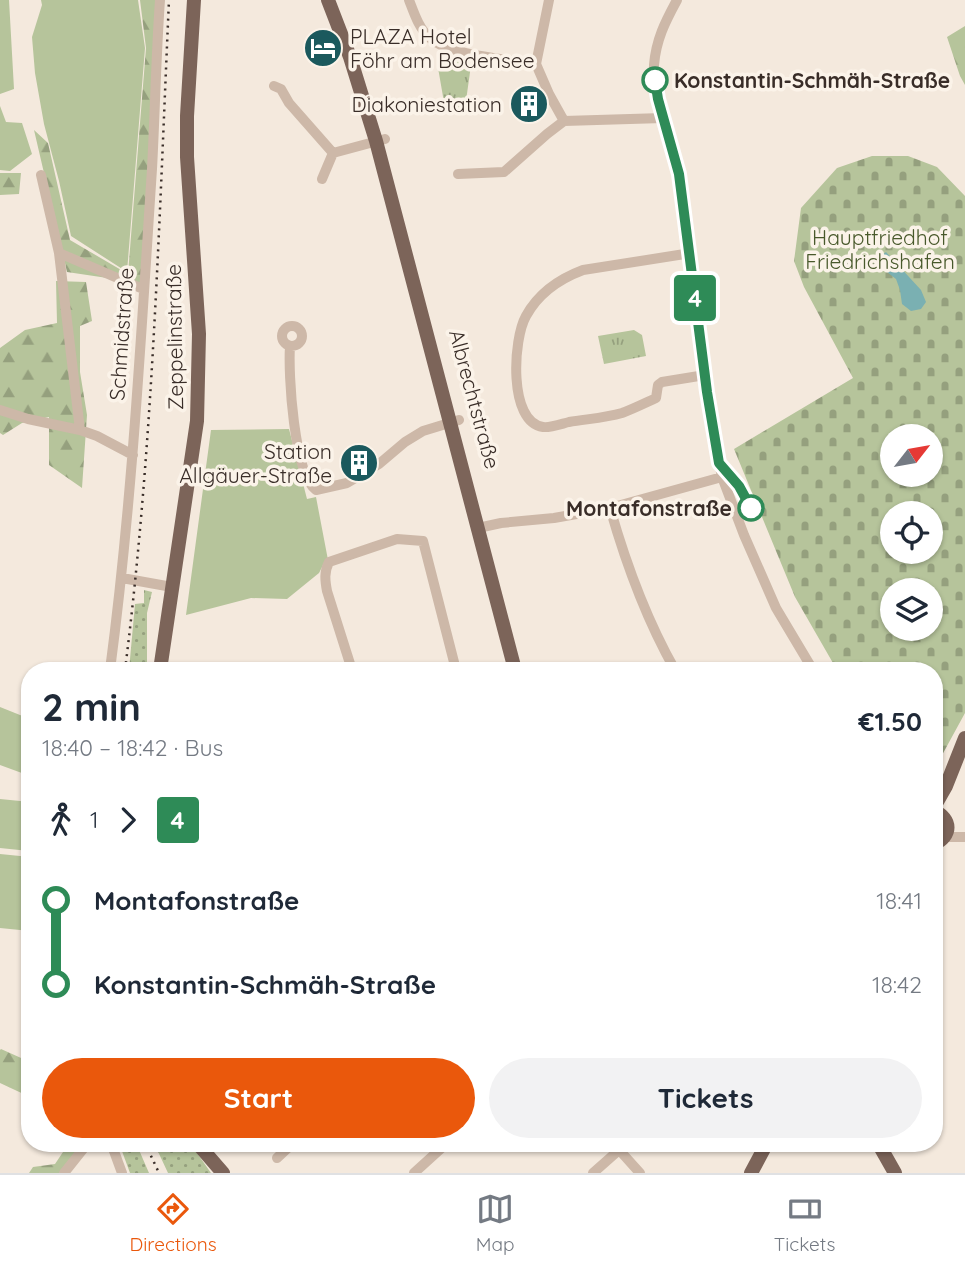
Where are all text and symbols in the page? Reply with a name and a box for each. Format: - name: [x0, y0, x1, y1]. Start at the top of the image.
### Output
- place label: PLAZA Hotel Föhr am Bodensee: [350, 23, 535, 73]
- hotel icon: PLAZA Hotel Föhr am Bodensee: [302, 27, 344, 69]
- marker: Konstantin-Schmäh-Straße: [642, 67, 668, 93]
- place label: Konstantin-Schmäh-Straße: [674, 67, 950, 93]
- building icon: Diakoniestation: [508, 83, 550, 125]
- place label: Diakoniestation: [352, 91, 502, 117]
- park label: Hauptfriedhof Friedrichshafen: [805, 224, 955, 274]
- street label: Zeppelinstraße: [160, 264, 188, 410]
- street label: Schmidstraße: [103, 267, 139, 401]
- line badge: 4: [672, 275, 718, 321]
- text: 4: [688, 283, 702, 313]
- street label: Albrechtstraße: [444, 327, 506, 471]
- north arrow: [880, 424, 943, 486]
- map controls: [880, 424, 943, 641]
- place label: Station Allgäuer-Straße: [179, 438, 332, 488]
- building icon: Station Allgäuer-Straße: [338, 442, 380, 484]
- place label: Montafonstraße: [566, 495, 732, 521]
- marker: Montafonstraße: [738, 495, 764, 521]
- button: locate: [880, 501, 943, 564]
- button: layers: [880, 578, 943, 641]
- text: 2 min: [42, 683, 141, 731]
- text: €1.50: [858, 705, 922, 738]
- text: 18:40 – 18:42 · Bus: [42, 733, 223, 762]
- icon: walk: [42, 801, 80, 839]
- icon: forward: [109, 801, 147, 839]
- text: 1: [90, 805, 99, 834]
- text: 4: [171, 805, 185, 835]
- text: Montafonstraße: [94, 884, 299, 917]
- text: 18:41: [876, 886, 922, 915]
- text: Konstantin-Schmäh-Straße: [94, 968, 436, 1001]
- text: 18:42: [872, 970, 922, 999]
- button: Start: [42, 1058, 475, 1138]
- button: Tickets: [489, 1058, 922, 1138]
- tab: Directions: [130, 1190, 217, 1256]
- tab: Map: [476, 1190, 515, 1256]
- tab: Tickets: [774, 1190, 835, 1256]

